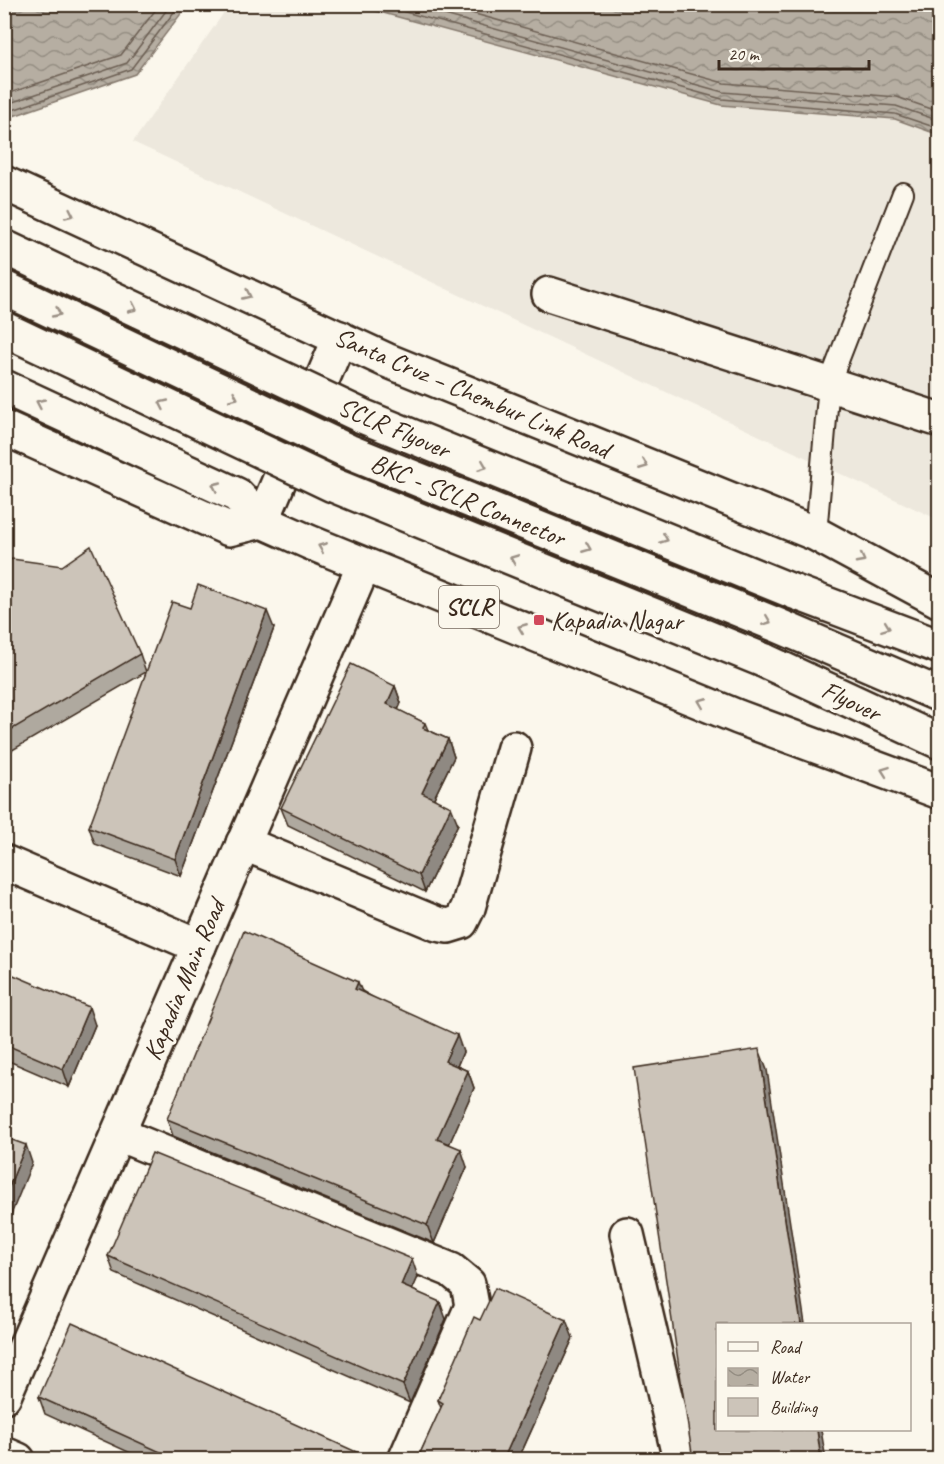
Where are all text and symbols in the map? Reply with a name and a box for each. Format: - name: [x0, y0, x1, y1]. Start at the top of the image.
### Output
- scale bar: [719, 33, 869, 71]
- text: 20 m: [728, 43, 761, 65]
- one-way arrow: [63, 206, 74, 218]
- one-way arrow: [240, 288, 251, 300]
- one-way arrow: [127, 301, 138, 313]
- one-way arrow: [51, 306, 62, 318]
- street label: Santa Cruz – Chembur Link Road: [329, 320, 618, 468]
- one-way arrow: [227, 389, 238, 401]
- street label: SCLR Flyover: [333, 390, 457, 467]
- one-way arrow: [35, 399, 46, 411]
- one-way arrow: [158, 400, 169, 412]
- street label: BKC - SCLR Connector: [366, 446, 571, 555]
- one-way arrow: [638, 458, 649, 470]
- one-way arrow: [477, 459, 488, 471]
- one-way arrow: [212, 481, 223, 493]
- one-way arrow: [658, 532, 669, 544]
- one-way arrow: [580, 541, 591, 553]
- one-way arrow: [317, 542, 327, 555]
- one-way arrow: [855, 552, 866, 563]
- one-way arrow: [510, 554, 521, 566]
- road number: SCLR: [439, 586, 499, 628]
- place label: Kapadia Nagar: [551, 604, 685, 637]
- marker: Kapadia Nagar: [532, 613, 546, 627]
- one-way arrow: [761, 614, 772, 626]
- one-way arrow: [880, 619, 891, 632]
- one-way arrow: [517, 623, 528, 635]
- street label: Flyover: [816, 673, 888, 730]
- one-way arrow: [698, 697, 709, 709]
- one-way arrow: [880, 766, 891, 779]
- street label: Kapadia Main Road: [135, 891, 234, 1065]
- legend: [716, 1323, 911, 1431]
- text: Road: [770, 1336, 803, 1358]
- text: Water: [770, 1366, 811, 1388]
- text: Building: [770, 1396, 819, 1418]

